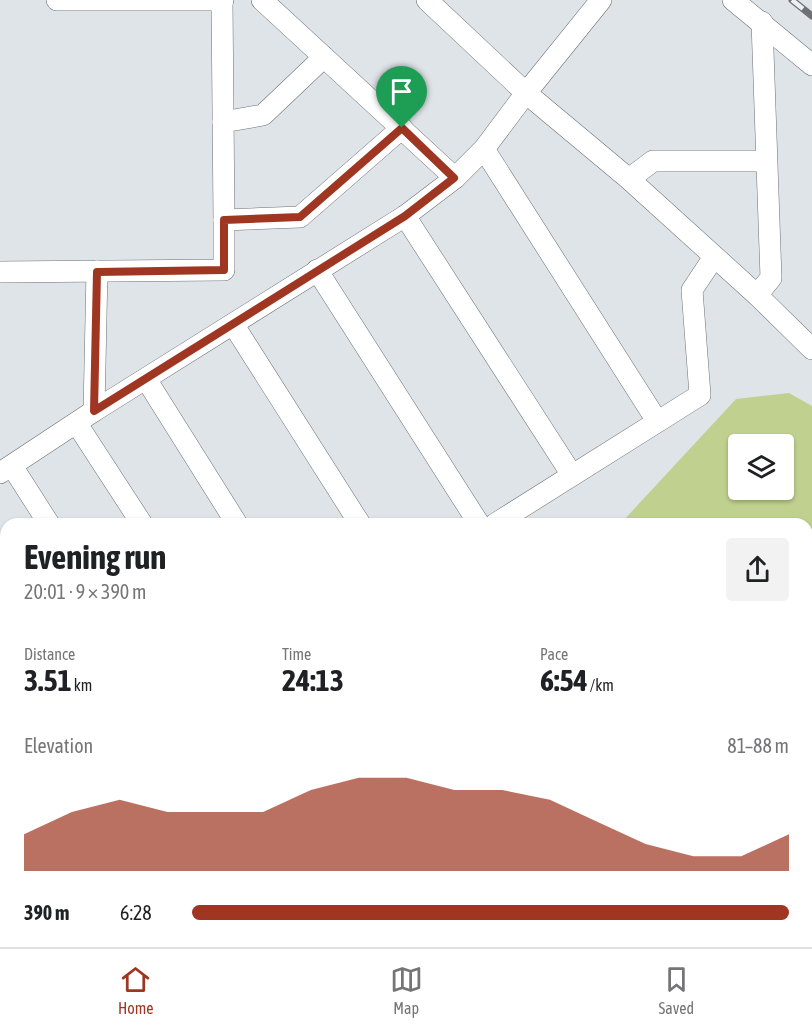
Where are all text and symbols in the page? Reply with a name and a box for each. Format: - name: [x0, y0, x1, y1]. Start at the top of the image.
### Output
- pin: [376, 66, 427, 128]
- icon: arrive: [385, 75, 418, 108]
- map controls: [728, 434, 794, 500]
- button: layers: [728, 434, 794, 500]
- text: Evening run: [24, 538, 166, 576]
- button: share: [726, 538, 789, 601]
- text: 20:01 · 9 × 390 m: [24, 580, 146, 603]
- text: Distance: [24, 645, 75, 663]
- text: Time: [282, 645, 311, 663]
- text: Pace: [540, 645, 568, 663]
- text: 3.51: [24, 663, 72, 697]
- text: 24:13: [282, 663, 344, 697]
- text: 6:54: [540, 663, 588, 697]
- text: km: [72, 676, 92, 694]
- text: /km: [588, 676, 614, 694]
- text: Elevation: [24, 734, 93, 757]
- text: 81–88 m: [727, 734, 789, 757]
- text: 390 m: [24, 901, 69, 924]
- text: 6:28: [120, 901, 152, 924]
- tab: Home: [118, 963, 154, 1017]
- tab: Map: [390, 963, 423, 1017]
- tab: Saved: [659, 963, 694, 1017]

